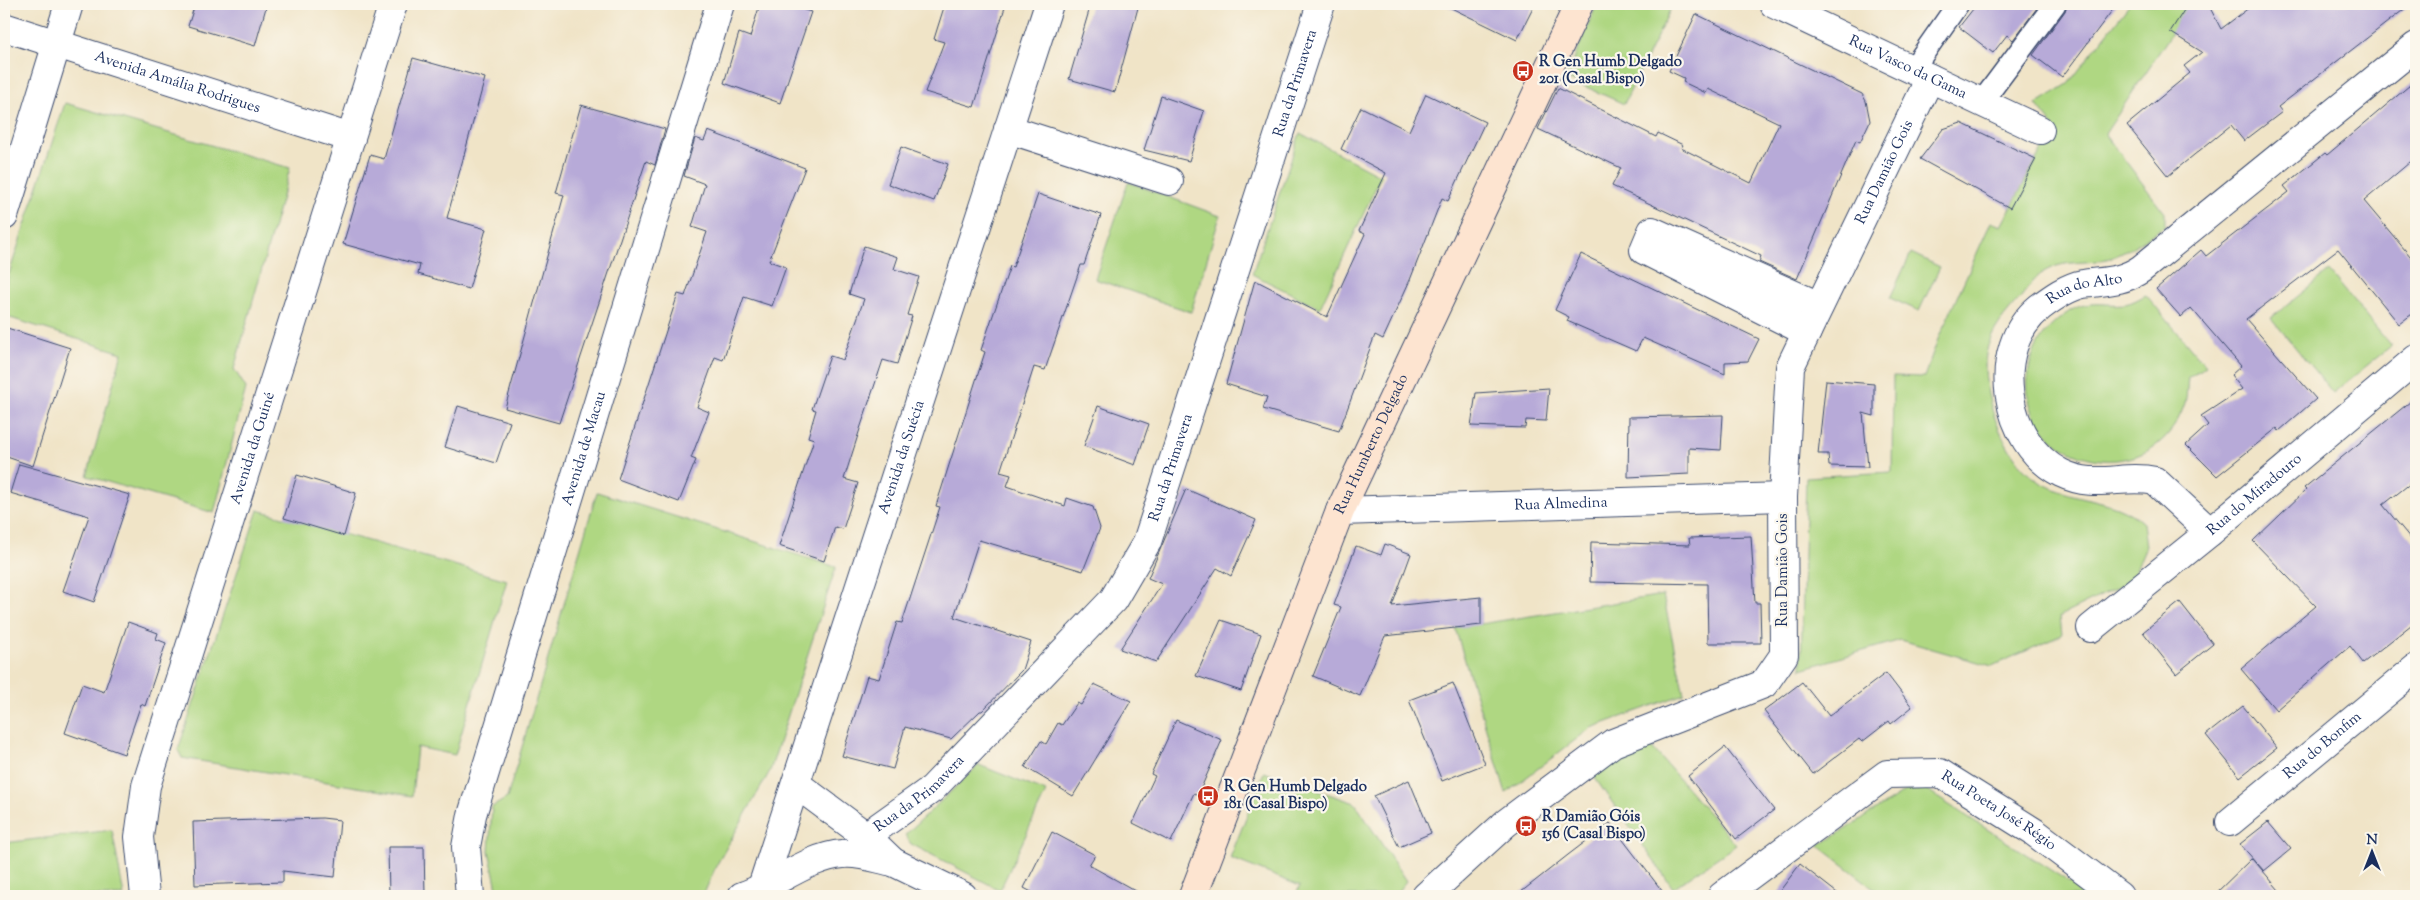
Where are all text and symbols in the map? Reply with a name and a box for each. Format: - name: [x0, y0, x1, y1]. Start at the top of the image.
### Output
- street label: Rua da Primavera: [1268, 27, 1323, 140]
- street label: Rua Vasco da Gama: [1845, 30, 1970, 104]
- street label: Avenida Amália Rodrigues: [92, 46, 263, 119]
- place label: R Gen Humb Delgado 201 (Casal Bispo): [1539, 52, 1682, 90]
- bus stop icon: R Gen Humb Delgado 201 (Casal Bispo): [1511, 59, 1535, 83]
- street label: Rua Damião Gois: [1850, 116, 1919, 228]
- street label: Rua do Alto: [2042, 268, 2124, 310]
- street label: Rua Humberto Delgado: [1329, 371, 1414, 518]
- street label: Avenida de Macau: [557, 388, 612, 508]
- street label: Avenida da Guiné: [225, 389, 280, 507]
- street label: Avenida da Suécia: [873, 398, 930, 517]
- street label: Rua da Primavera: [1144, 411, 1198, 524]
- street label: Rua do Miradouro: [2202, 449, 2307, 541]
- street label: Rua Almedina: [1514, 492, 1608, 516]
- street label: Rua Damião Gois: [1773, 513, 1794, 627]
- street label: Rua do Bonfim: [2279, 706, 2367, 784]
- street label: Rua da Primavera: [870, 751, 969, 838]
- street label: Rua Poeta José Régio: [1937, 766, 2061, 856]
- place label: R Gen Humb Delgado 181 (Casal Bispo): [1224, 777, 1367, 815]
- bus stop icon: R Gen Humb Delgado 181 (Casal Bispo): [1196, 784, 1220, 808]
- place label: R Damião Góis 156 (Casal Bispo): [1542, 807, 1646, 845]
- bus stop icon: R Damião Góis 156 (Casal Bispo): [1514, 814, 1538, 838]
- north arrow: [2348, 828, 2398, 878]
- text: N: [2366, 831, 2378, 851]

